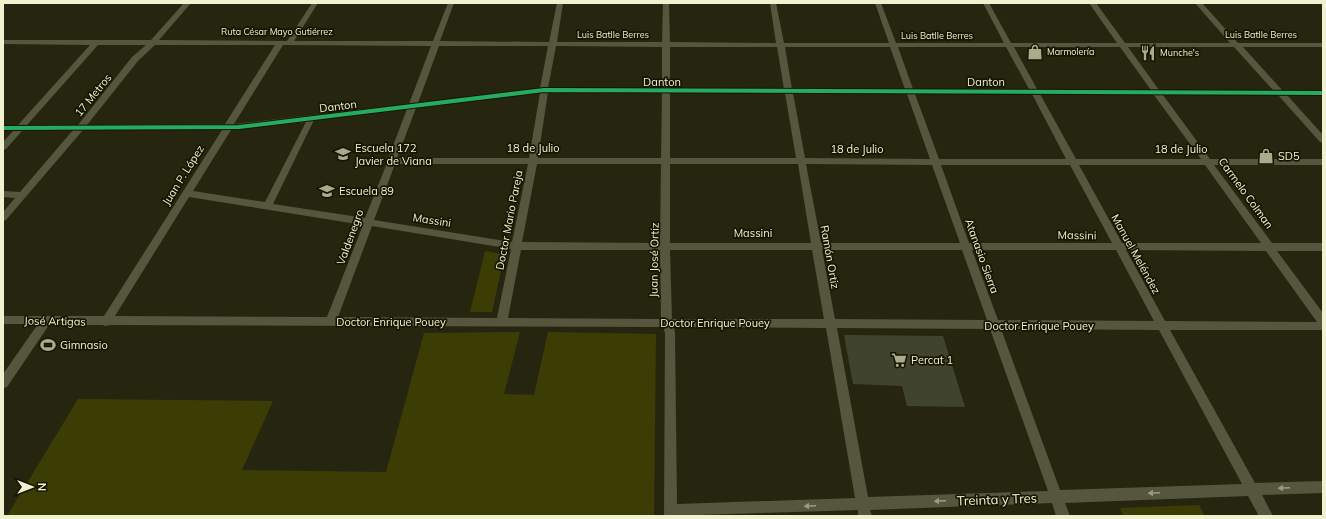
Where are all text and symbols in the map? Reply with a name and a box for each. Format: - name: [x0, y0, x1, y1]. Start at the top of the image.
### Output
- street label: Ruta César Mayo Gutiérrez: [221, 26, 333, 38]
- street label: Luis Batlle Berres: [577, 29, 649, 40]
- street label: Luis Batlle Berres: [1225, 29, 1297, 40]
- street label: Luis Batlle Berres: [901, 30, 973, 41]
- shop icon: Marmolería: [1026, 43, 1044, 61]
- restaurant icon: Munche's: [1139, 44, 1157, 62]
- place label: Marmolería: [1047, 46, 1094, 57]
- place label: Munche's: [1160, 47, 1199, 58]
- street label: 17 Metros: [72, 71, 114, 119]
- street label: Danton: [643, 75, 681, 89]
- street label: Danton: [967, 75, 1005, 89]
- street label: Danton: [318, 97, 358, 115]
- place label: Escuela 172 Javier de Viana: [355, 141, 432, 168]
- street label: 18 de Julio: [506, 141, 560, 155]
- street label: Juan P. López: [159, 142, 207, 208]
- street label: 18 de Julio: [830, 142, 884, 156]
- street label: 18 de Julio: [1154, 142, 1208, 156]
- school or university icon: Escuela 172 Javier de Viana: [334, 145, 352, 163]
- shop icon: SD5: [1257, 147, 1275, 165]
- place label: SD5: [1278, 149, 1300, 163]
- street label: Carmelo Colman: [1216, 155, 1276, 231]
- street label: Doctor Mario Pareja: [492, 169, 526, 271]
- school or university icon: Escuela 89: [318, 182, 336, 200]
- place label: Escuela 89: [339, 184, 394, 198]
- street label: Valdenegro: [333, 207, 367, 267]
- street label: Massini: [412, 210, 452, 230]
- street label: Manuel Meléndez: [1108, 212, 1164, 297]
- street label: Atanasio Sierra: [962, 217, 1002, 295]
- street label: Juan José Ortiz: [646, 222, 662, 298]
- street label: Ramón Ortiz: [818, 224, 843, 290]
- street label: Massini: [734, 226, 772, 240]
- street label: Massini: [1058, 228, 1096, 242]
- street label: José Artigas: [24, 313, 86, 329]
- street label: Doctor Enrique Pouey: [336, 315, 446, 329]
- street label: Doctor Enrique Pouey: [660, 316, 770, 330]
- street label: Doctor Enrique Pouey: [984, 319, 1094, 333]
- sports icon: Gimnasio: [39, 336, 57, 354]
- place label: Gimnasio: [60, 338, 108, 352]
- supermarket icon: Percat 1: [890, 351, 908, 369]
- place label: Percat 1: [911, 353, 953, 367]
- north arrow: [12, 467, 52, 507]
- text: N: [35, 483, 49, 491]
- one-way arrow: [1278, 485, 1290, 492]
- street label: Treinta y Tres: [957, 490, 1037, 508]
- one-way arrow: [1148, 490, 1160, 497]
- one-way arrow: [934, 498, 946, 505]
- one-way arrow: [803, 503, 816, 509]

